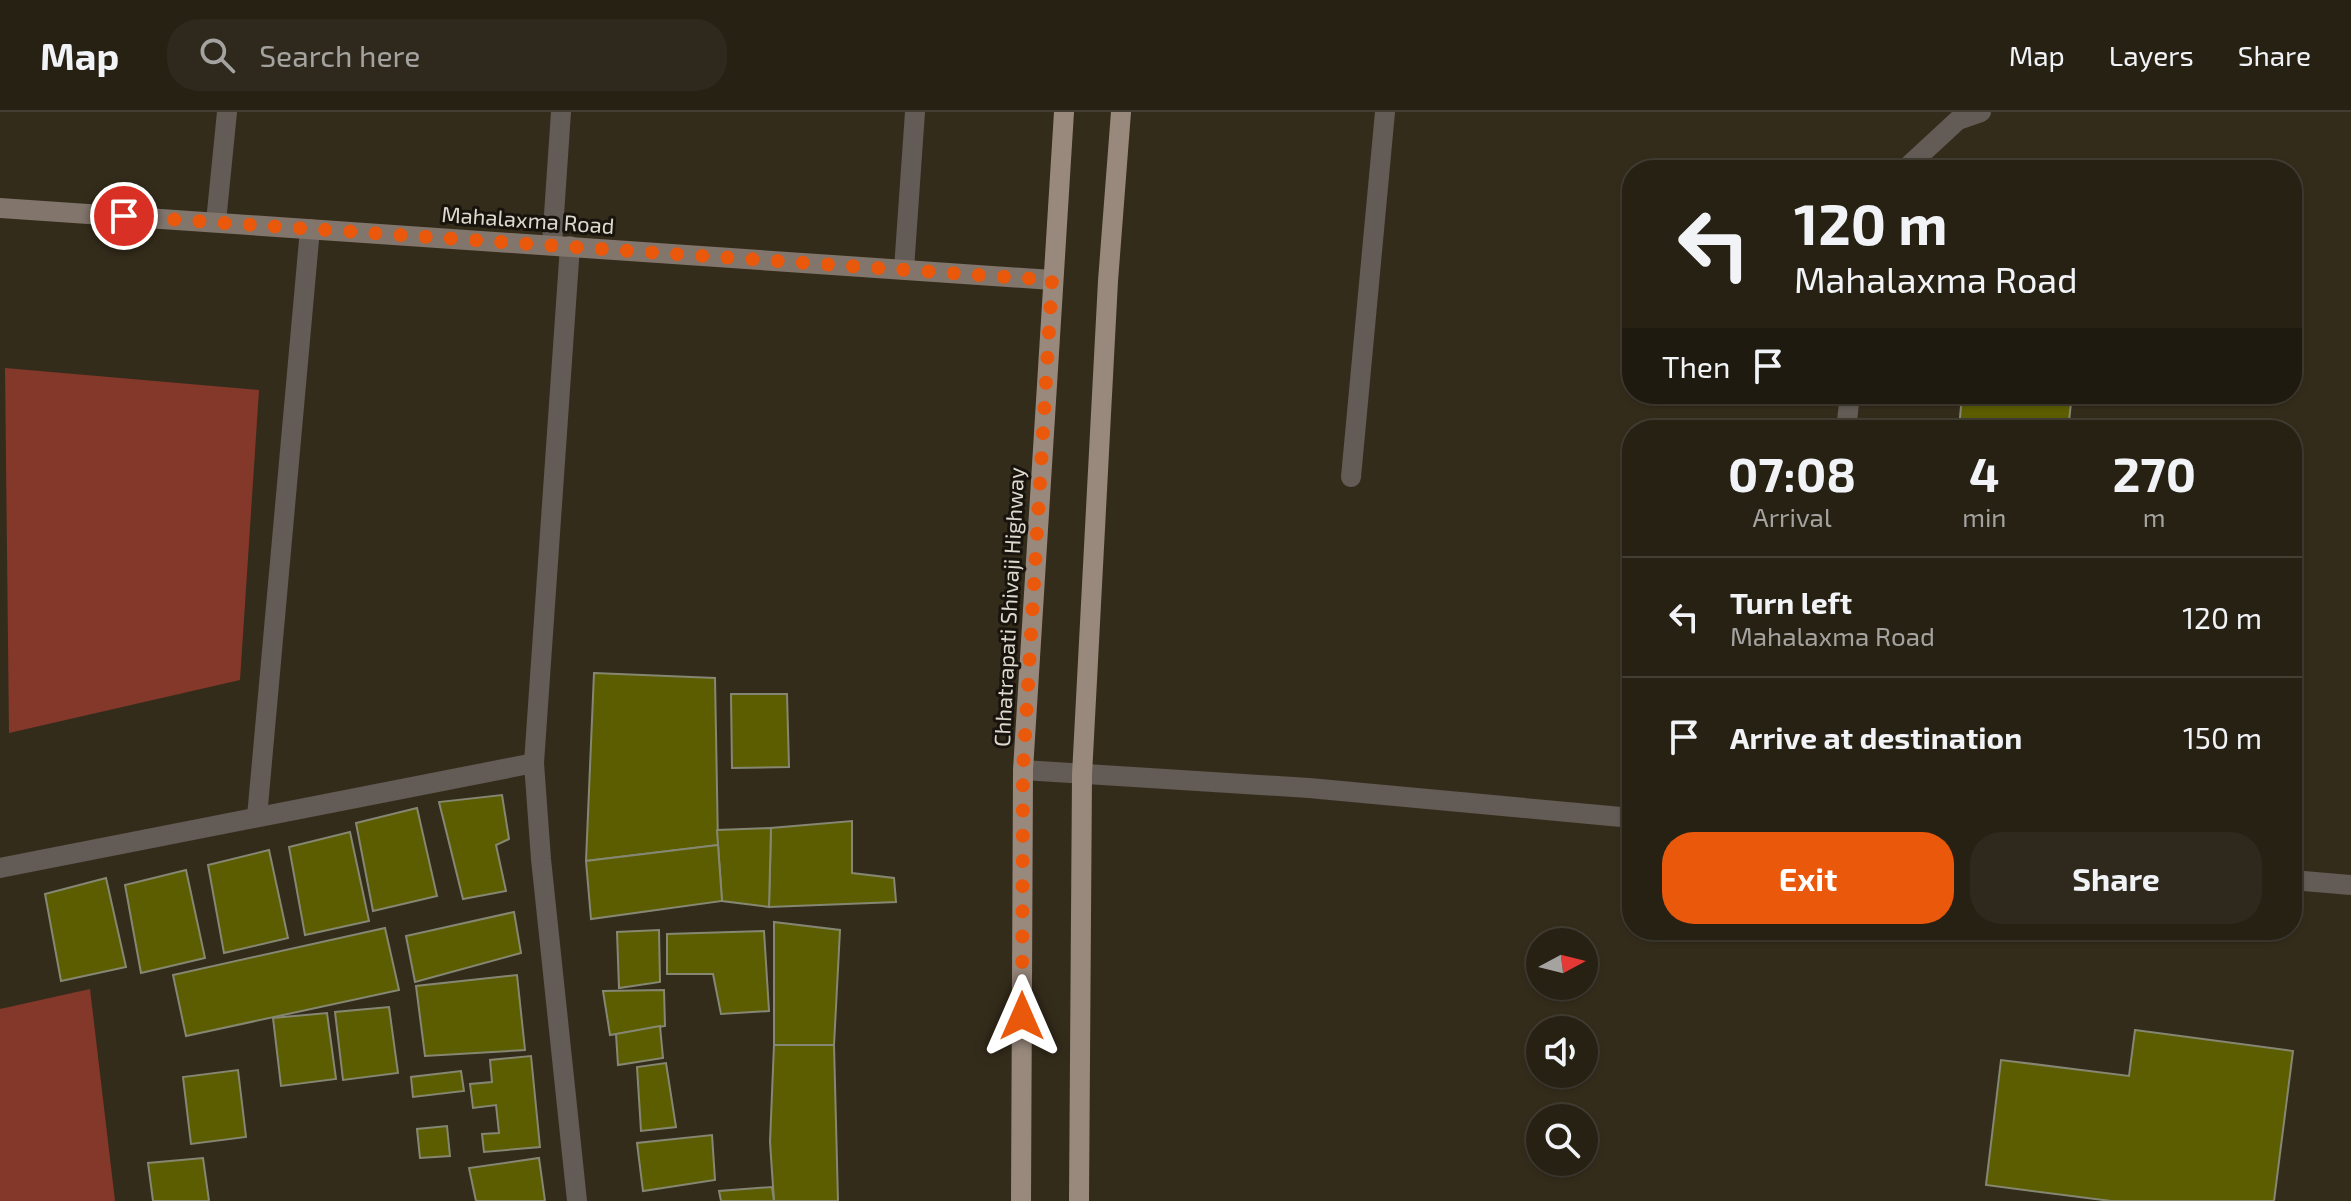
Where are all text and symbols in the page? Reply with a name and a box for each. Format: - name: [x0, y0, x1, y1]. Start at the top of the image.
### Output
- search box: [167, 19, 727, 91]
- text: Map: [40, 32, 119, 78]
- icon: search: [195, 33, 239, 77]
- text: Search here: [259, 37, 420, 73]
- text: Map: [2009, 38, 2065, 72]
- text: Layers: [2109, 38, 2194, 72]
- text: Share: [2238, 38, 2311, 72]
- pin: [90, 182, 158, 250]
- text: 120 m: [1794, 189, 1948, 256]
- icon: left: [1662, 192, 1766, 296]
- icon: arrive: [102, 194, 146, 238]
- street label: Mahalaxma Road: [441, 200, 615, 238]
- text: Mahalaxma Road: [1794, 257, 2078, 300]
- icon: arrive: [1746, 344, 1790, 388]
- text: Then: [1662, 348, 1730, 384]
- text: 07:08: [1728, 444, 1856, 502]
- text: 4: [1969, 444, 2000, 502]
- text: 270: [2112, 444, 2196, 502]
- street label: Chhatrapati Shivaji Highway: [988, 466, 1029, 748]
- text: Arrival: [1753, 501, 1832, 532]
- text: min: [1962, 501, 2006, 532]
- text: m: [2143, 501, 2166, 532]
- text: Turn left: [1730, 584, 1852, 620]
- icon: left: [1662, 595, 1706, 639]
- text: 120 m: [2182, 599, 2262, 635]
- text: Mahalaxma Road: [1730, 620, 1935, 651]
- icon: arrive: [1662, 715, 1706, 759]
- text: Arrive at destination: [1730, 719, 2022, 755]
- text: 150 m: [2183, 719, 2262, 755]
- button: Exit: [1662, 832, 1954, 924]
- button: Share: [1970, 832, 2262, 924]
- north arrow: [1526, 928, 1598, 1000]
- map controls: [1526, 928, 1598, 1176]
- position arrow: [980, 974, 1064, 1058]
- button: sound: [1526, 1016, 1598, 1088]
- button: search: [1526, 1104, 1598, 1176]

